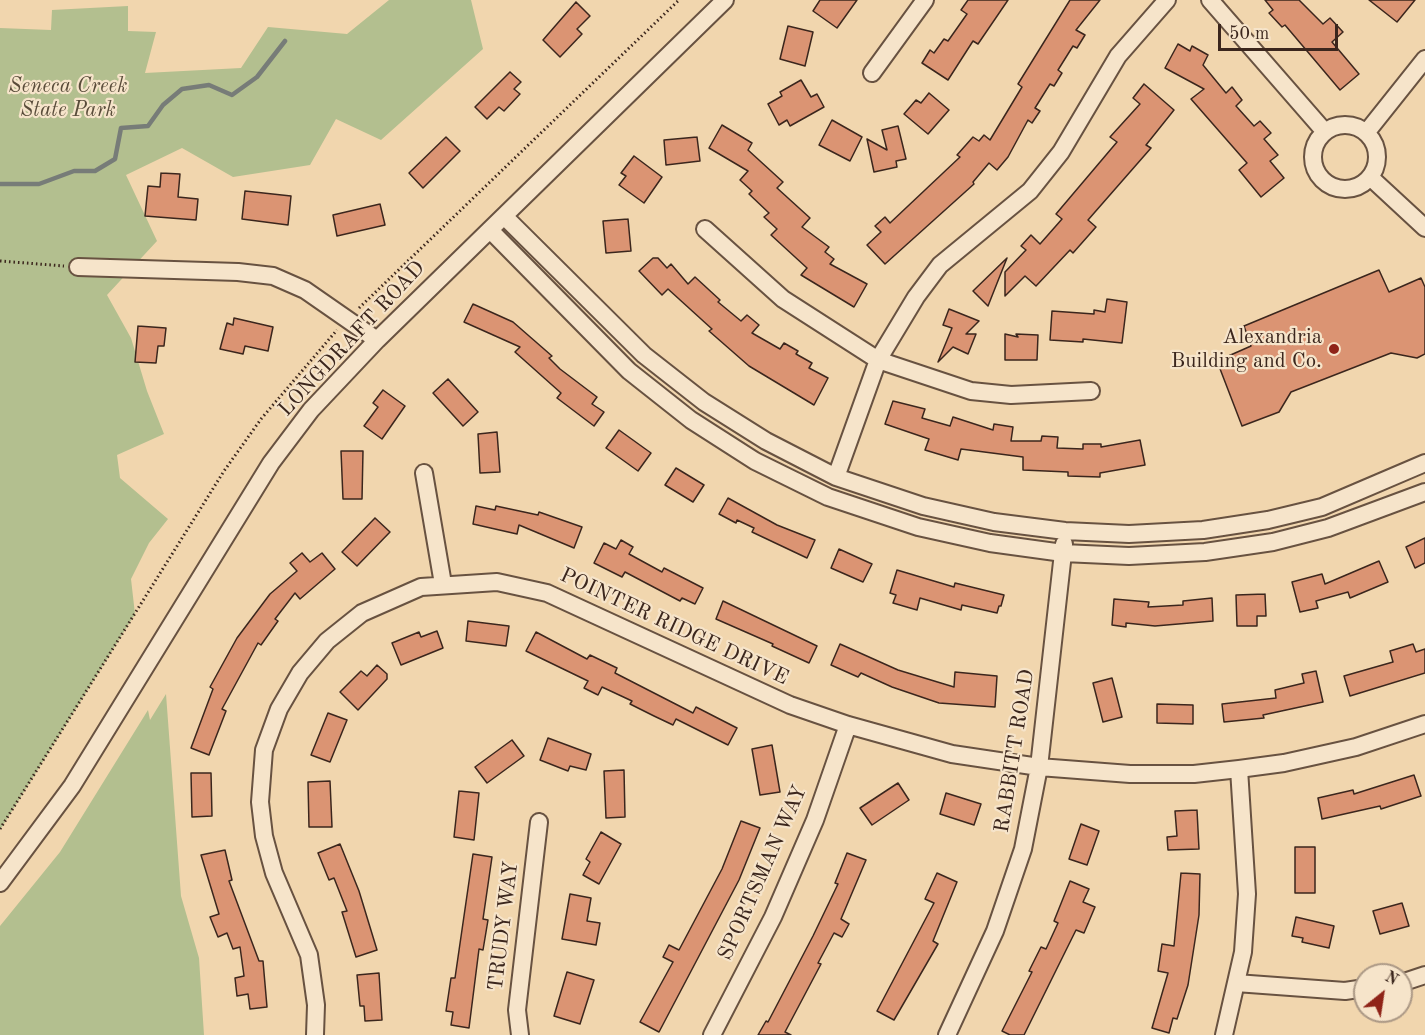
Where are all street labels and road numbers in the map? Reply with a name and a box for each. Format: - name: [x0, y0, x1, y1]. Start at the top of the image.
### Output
- street label: LONGDRAFT ROAD: [273, 256, 431, 422]
- street label: POINTER RIDGE DRIVE: [556, 563, 792, 691]
- street label: RABBITT ROAD: [990, 667, 1040, 835]
- street label: SPORTSMAN WAY: [713, 782, 813, 964]
- street label: TRUDY WAY: [484, 860, 524, 992]

